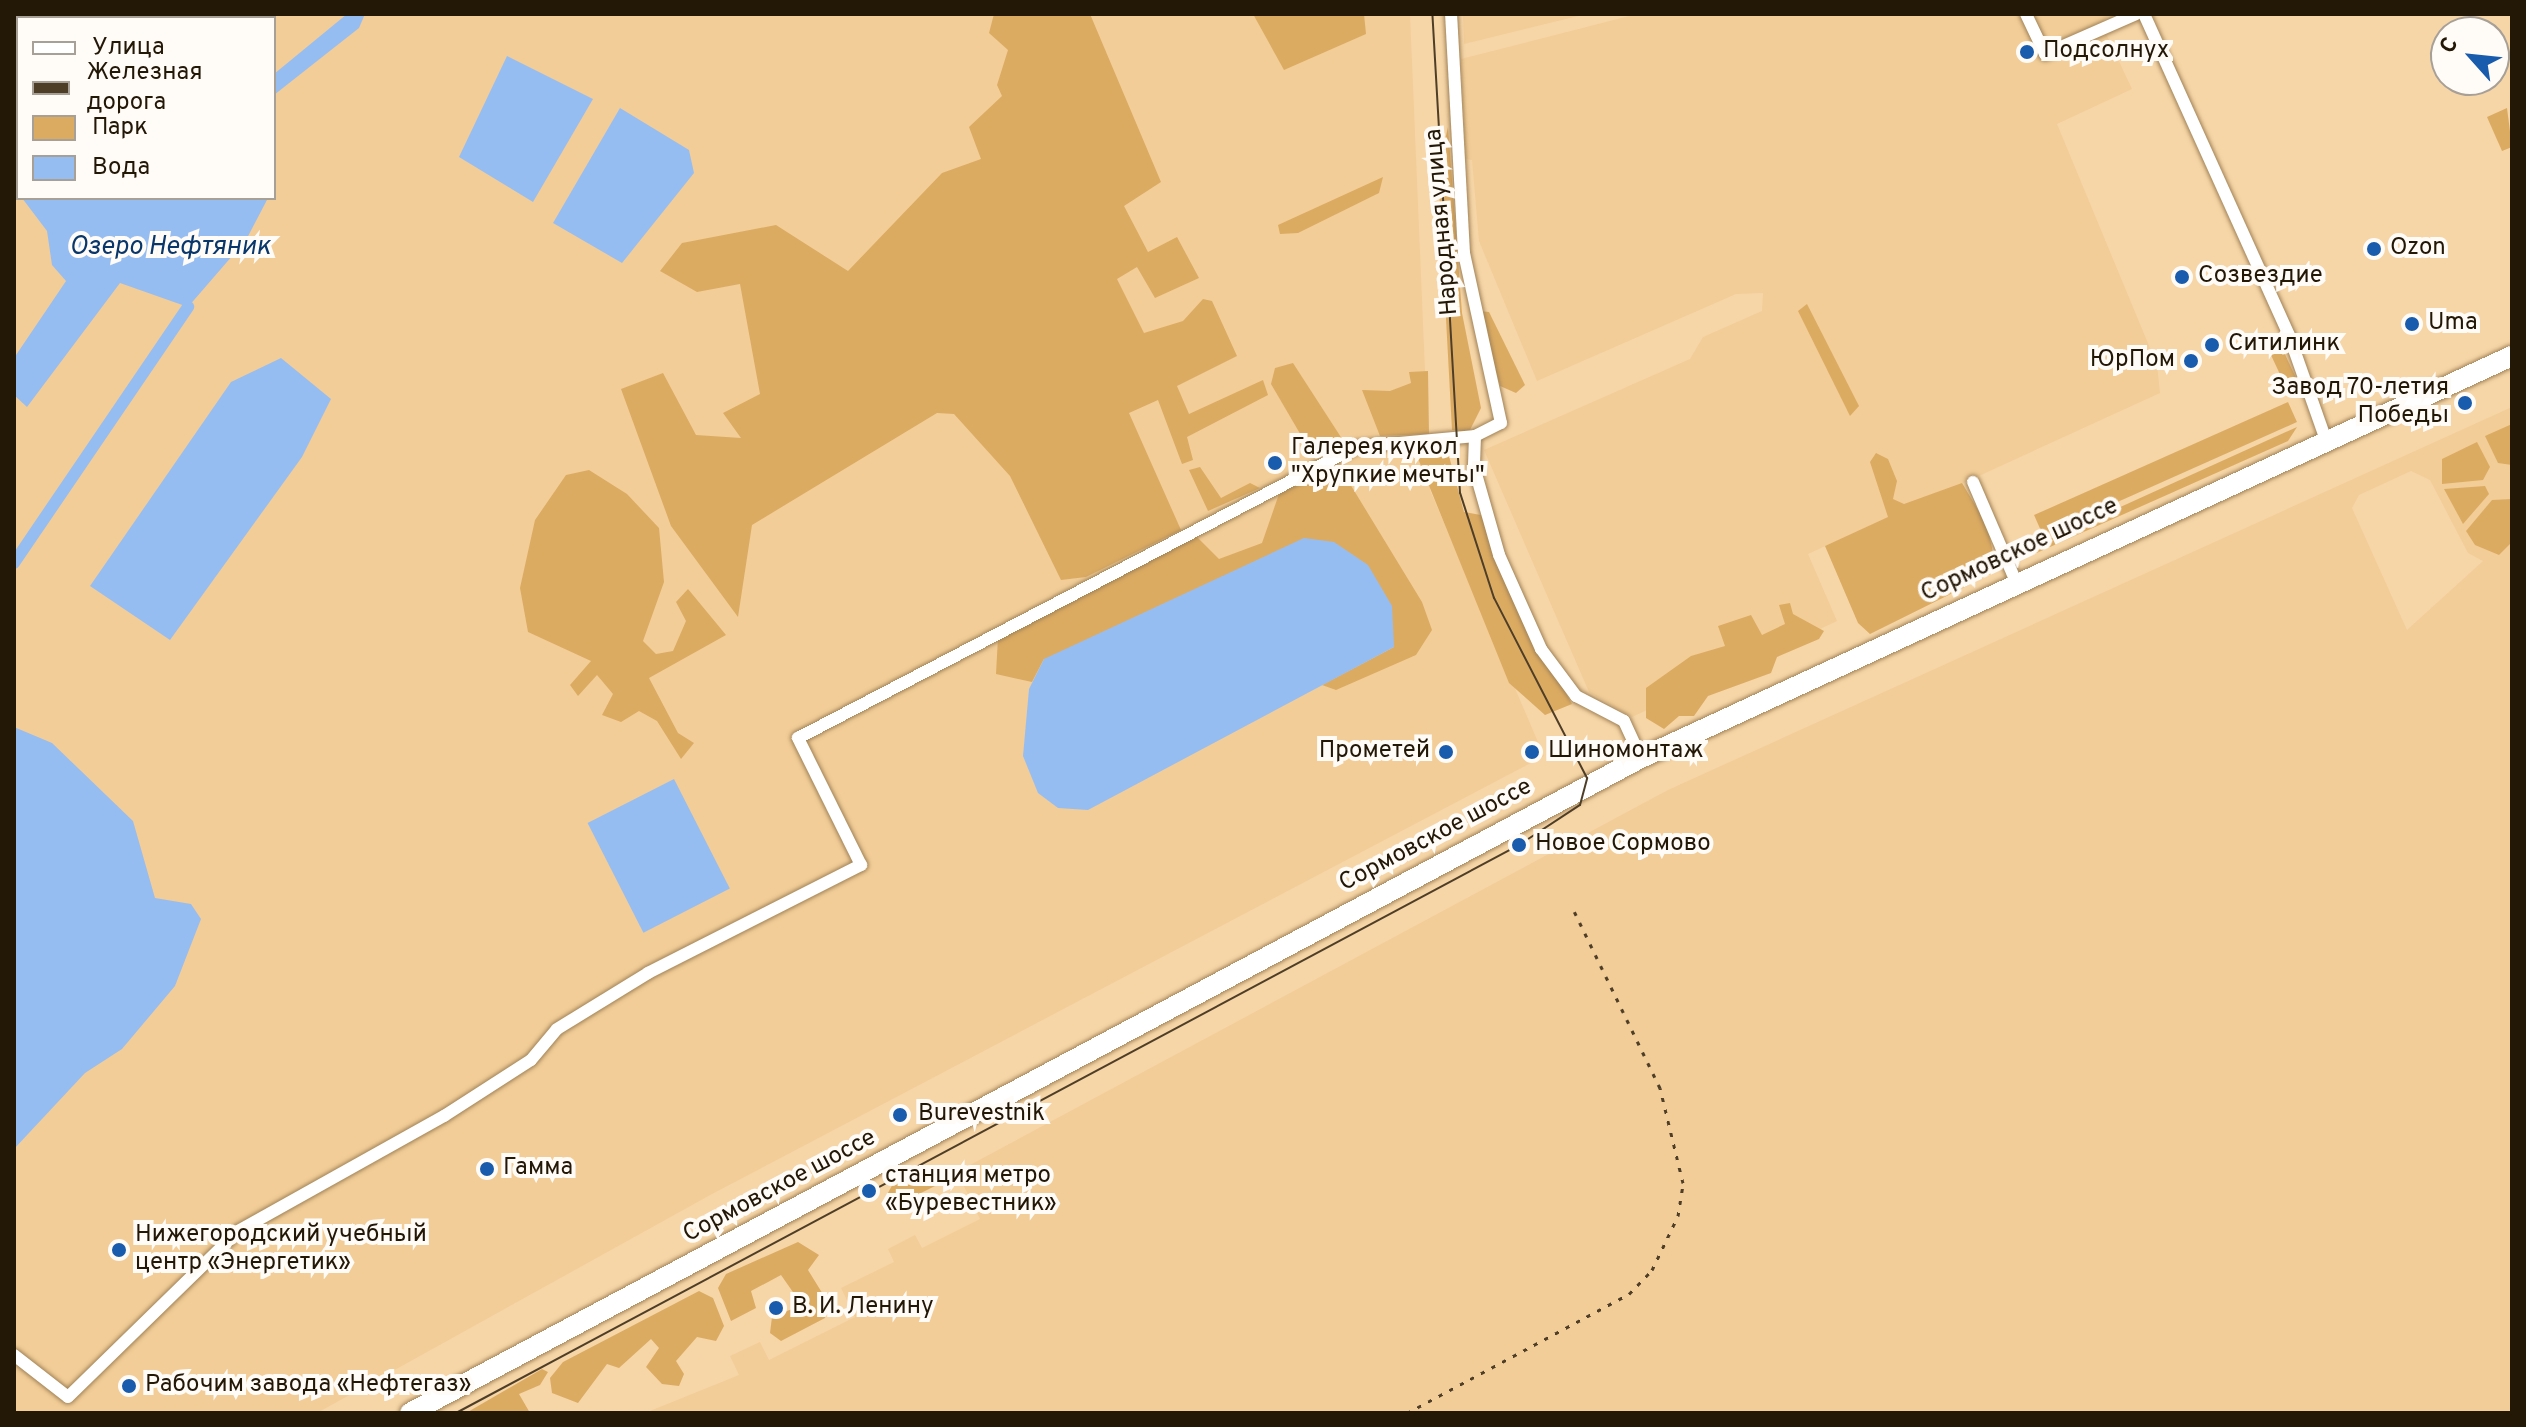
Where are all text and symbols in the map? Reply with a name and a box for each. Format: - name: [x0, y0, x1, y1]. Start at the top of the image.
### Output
- legend: [16, 16, 276, 200]
- north arrow: [2430, 16, 2510, 96]
- text: Улица: [92, 33, 165, 63]
- text: С: [2435, 33, 2465, 58]
- place label: Подсолнух: [2043, 38, 2169, 66]
- marker: Подсолнух: [2018, 43, 2036, 61]
- text: Железная дорога: [86, 58, 203, 118]
- text: Парк: [92, 113, 148, 143]
- street label: Народная улица: [1420, 127, 1466, 317]
- text: Вода: [92, 153, 150, 183]
- water label: Озеро Нефтяник: [69, 232, 271, 264]
- place label: Ozon: [2390, 235, 2446, 263]
- marker: Ozon: [2365, 240, 2383, 258]
- place label: Созвездие: [2198, 263, 2323, 291]
- marker: Созвездие: [2173, 268, 2191, 286]
- place label: Uma: [2428, 310, 2478, 338]
- marker: Uma: [2403, 315, 2421, 333]
- place label: Ситилинк: [2228, 331, 2340, 359]
- marker: Ситилинк: [2203, 336, 2221, 354]
- place label: ЮрПом: [2090, 347, 2175, 375]
- marker: ЮрПом: [2182, 352, 2200, 370]
- place label: Завод 70-летия Победы: [2270, 375, 2449, 431]
- marker: Завод 70-летия Победы: [2456, 394, 2474, 412]
- place label: Галерея кукол "Хрупкие мечты": [1291, 435, 1485, 491]
- marker: Галерея кукол "Хрупкие мечты": [1266, 454, 1284, 472]
- street label: Сормовское шоссе: [1917, 493, 2123, 609]
- place label: Прометей: [1319, 738, 1430, 766]
- place label: Шиномонтаж: [1548, 738, 1704, 766]
- marker: Прометей: [1437, 743, 1455, 761]
- marker: Шиномонтаж: [1523, 743, 1541, 761]
- street label: Сормовское шоссе: [1335, 773, 1537, 899]
- place label: Новое Сормово: [1535, 831, 1711, 859]
- marker: Новое Сормово: [1510, 836, 1528, 854]
- place label: Burevestnik: [918, 1101, 1045, 1129]
- marker: Burevestnik: [889, 1104, 911, 1126]
- street label: Сормовское шоссе: [679, 1124, 881, 1250]
- place label: Гамма: [503, 1155, 573, 1183]
- marker: Гамма: [478, 1160, 496, 1178]
- place label: станция метро «Буревестник»: [885, 1163, 1057, 1219]
- marker: станция метро «Буревестник»: [860, 1182, 878, 1200]
- place label: Нижегородский учебный центр «Энергетик»: [135, 1222, 427, 1278]
- marker: Нижегородский учебный центр «Энергетик»: [110, 1241, 128, 1259]
- place label: В. И. Ленину: [792, 1294, 934, 1322]
- marker: В. И. Ленину: [767, 1299, 785, 1317]
- place label: Рабочим завода «Нефтегаз»: [145, 1372, 471, 1400]
- marker: Рабочим завода «Нефтегаз»: [120, 1377, 138, 1395]

